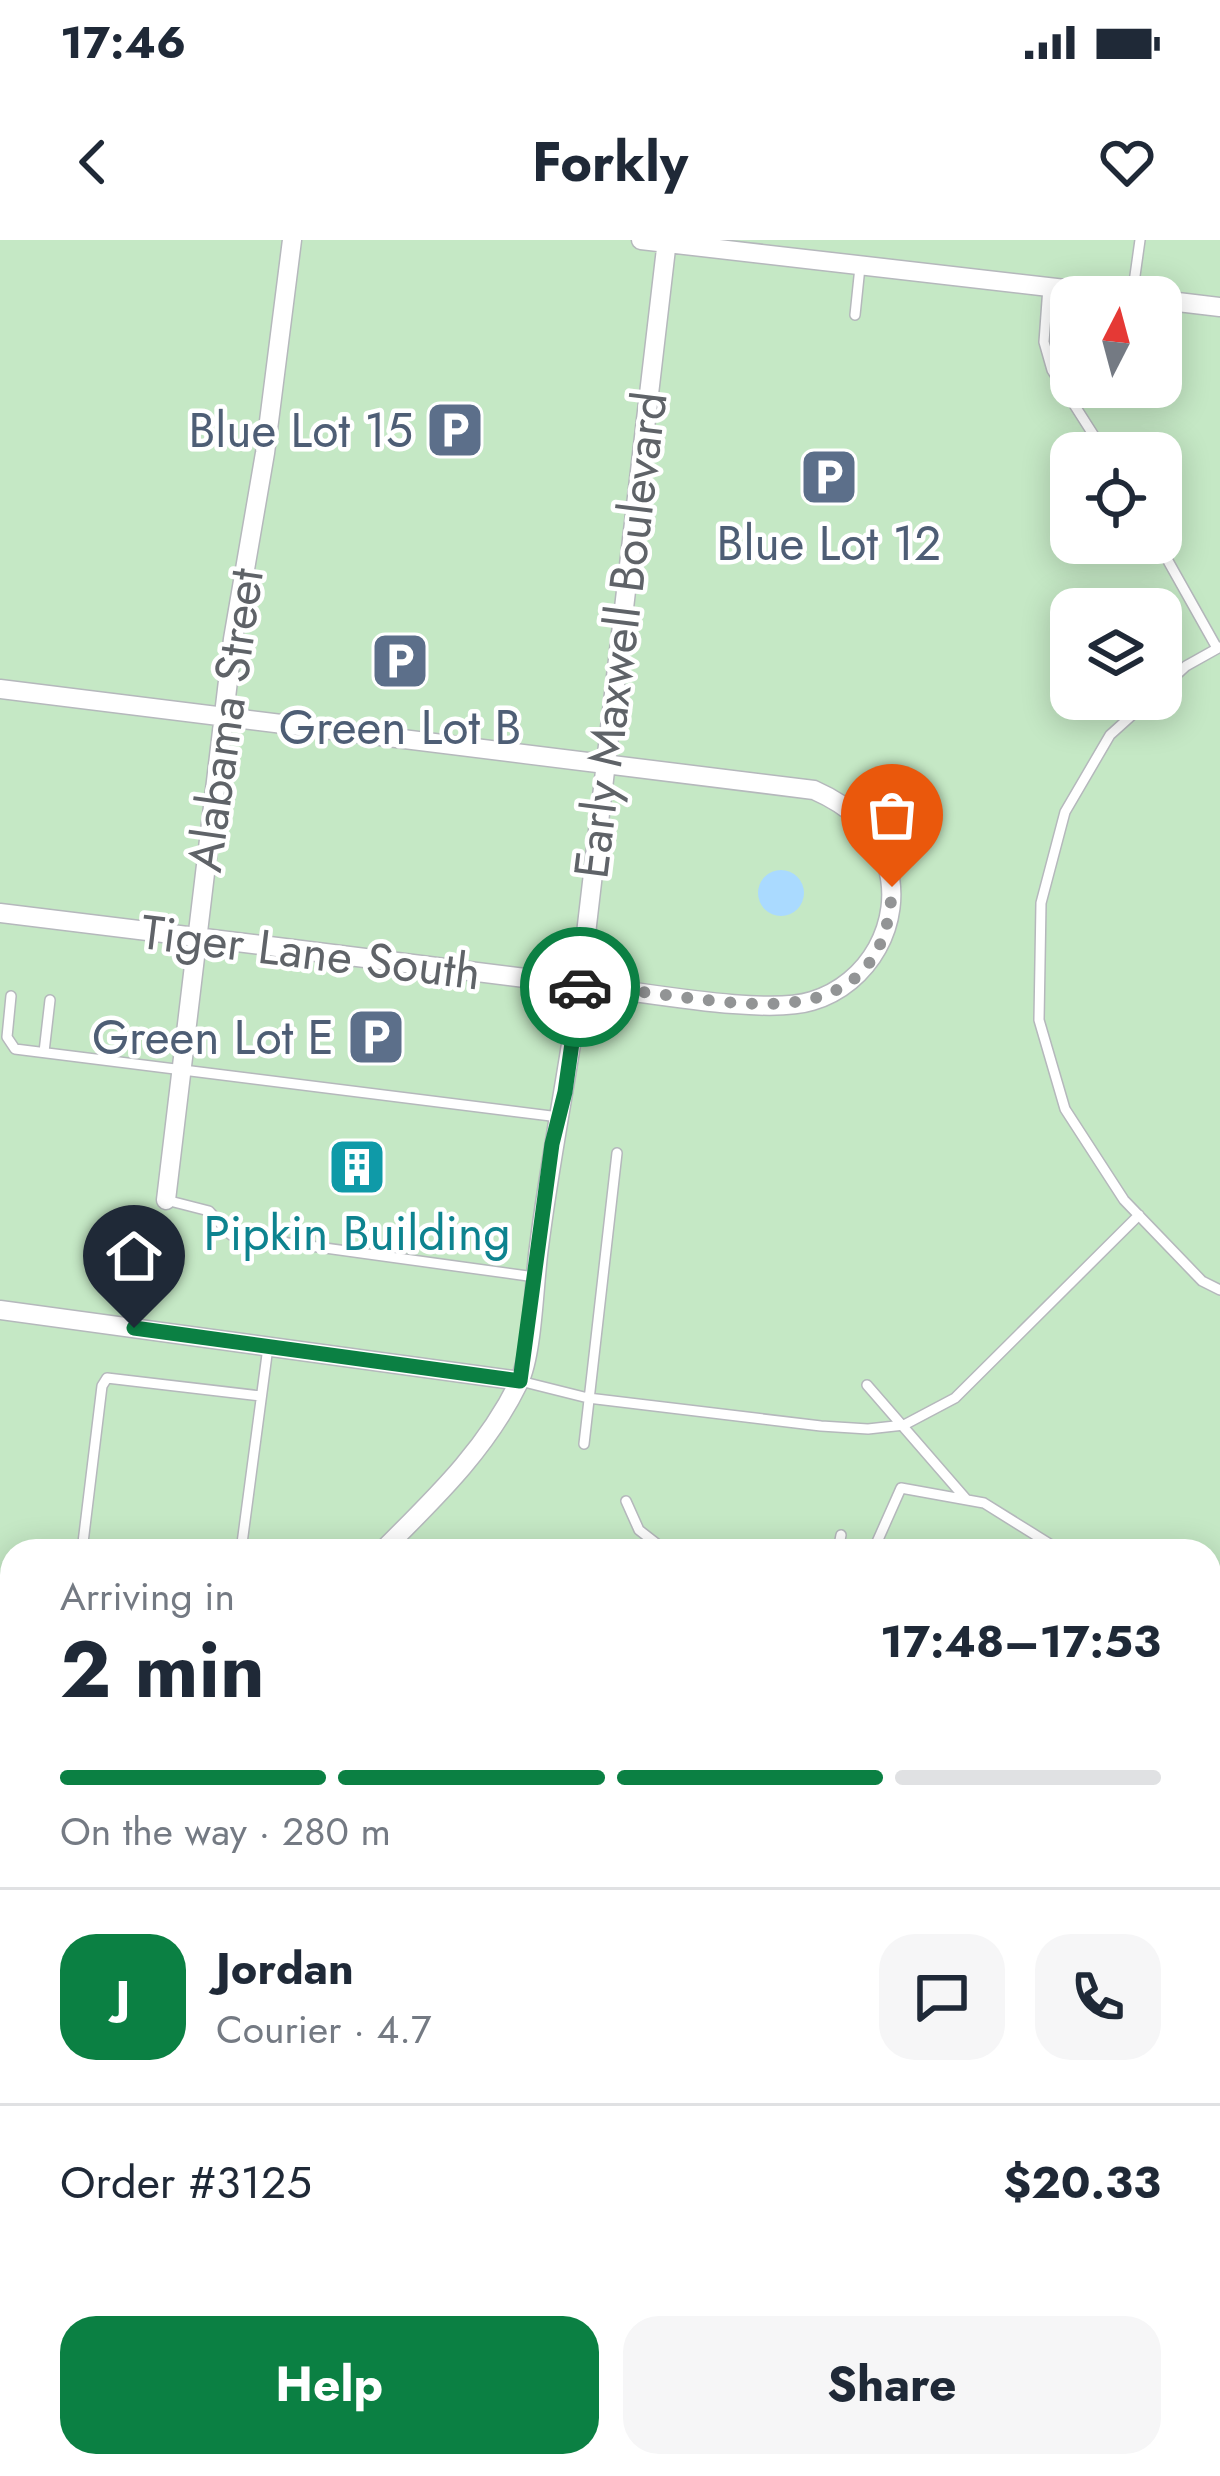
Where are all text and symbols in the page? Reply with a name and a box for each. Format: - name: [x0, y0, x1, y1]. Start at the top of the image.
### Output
- text: 17:46: [60, 10, 186, 75]
- text: Forkly: [532, 123, 688, 201]
- icon: back: [60, 129, 126, 195]
- icon: heart: [1094, 129, 1160, 195]
- north arrow: [1050, 276, 1182, 408]
- map controls: [1050, 276, 1182, 720]
- street label: Early Maxwell Boulevard: [556, 388, 685, 882]
- place label: Blue Lot 15: [188, 396, 413, 465]
- parking icon: Blue Lot 15: [424, 399, 486, 461]
- button: locate: [1050, 432, 1182, 564]
- parking icon: Blue Lot 12: [798, 446, 860, 508]
- place label: Blue Lot 12: [717, 509, 941, 578]
- street label: Alabama Street: [170, 563, 281, 876]
- button: layers: [1050, 588, 1182, 720]
- parking icon: Green Lot B: [369, 630, 431, 692]
- place label: Green Lot B: [279, 693, 521, 762]
- pin: [841, 764, 943, 887]
- icon: bag: [859, 782, 925, 848]
- street label: Tiger Lane South: [137, 897, 484, 1008]
- courier: [520, 927, 640, 1047]
- icon: car: [547, 954, 613, 1020]
- place label: Green Lot E: [92, 1003, 334, 1072]
- parking icon: Green Lot E: [345, 1006, 407, 1068]
- building icon: Pipkin Building: [326, 1136, 388, 1198]
- place label: Pipkin Building: [203, 1199, 511, 1268]
- pin: [83, 1205, 185, 1328]
- icon: home: [101, 1223, 167, 1289]
- text: Arriving in: [60, 1568, 235, 1625]
- text: 17:48–17:53: [880, 1609, 1161, 1674]
- text: 2 min: [60, 1614, 265, 1726]
- text: On the way · 280 m: [60, 1803, 391, 1860]
- button: chat: [879, 1934, 1005, 2060]
- button: phone: [1035, 1934, 1161, 2060]
- text: Jordan: [216, 1936, 354, 2001]
- text: J: [116, 1964, 130, 2029]
- text: Courier · 4.7: [216, 2001, 431, 2058]
- text: Order #3125: [60, 2150, 312, 2215]
- text: $20.33: [1003, 2150, 1161, 2215]
- button: Help: [60, 2316, 599, 2454]
- button: Share: [623, 2316, 1161, 2454]

